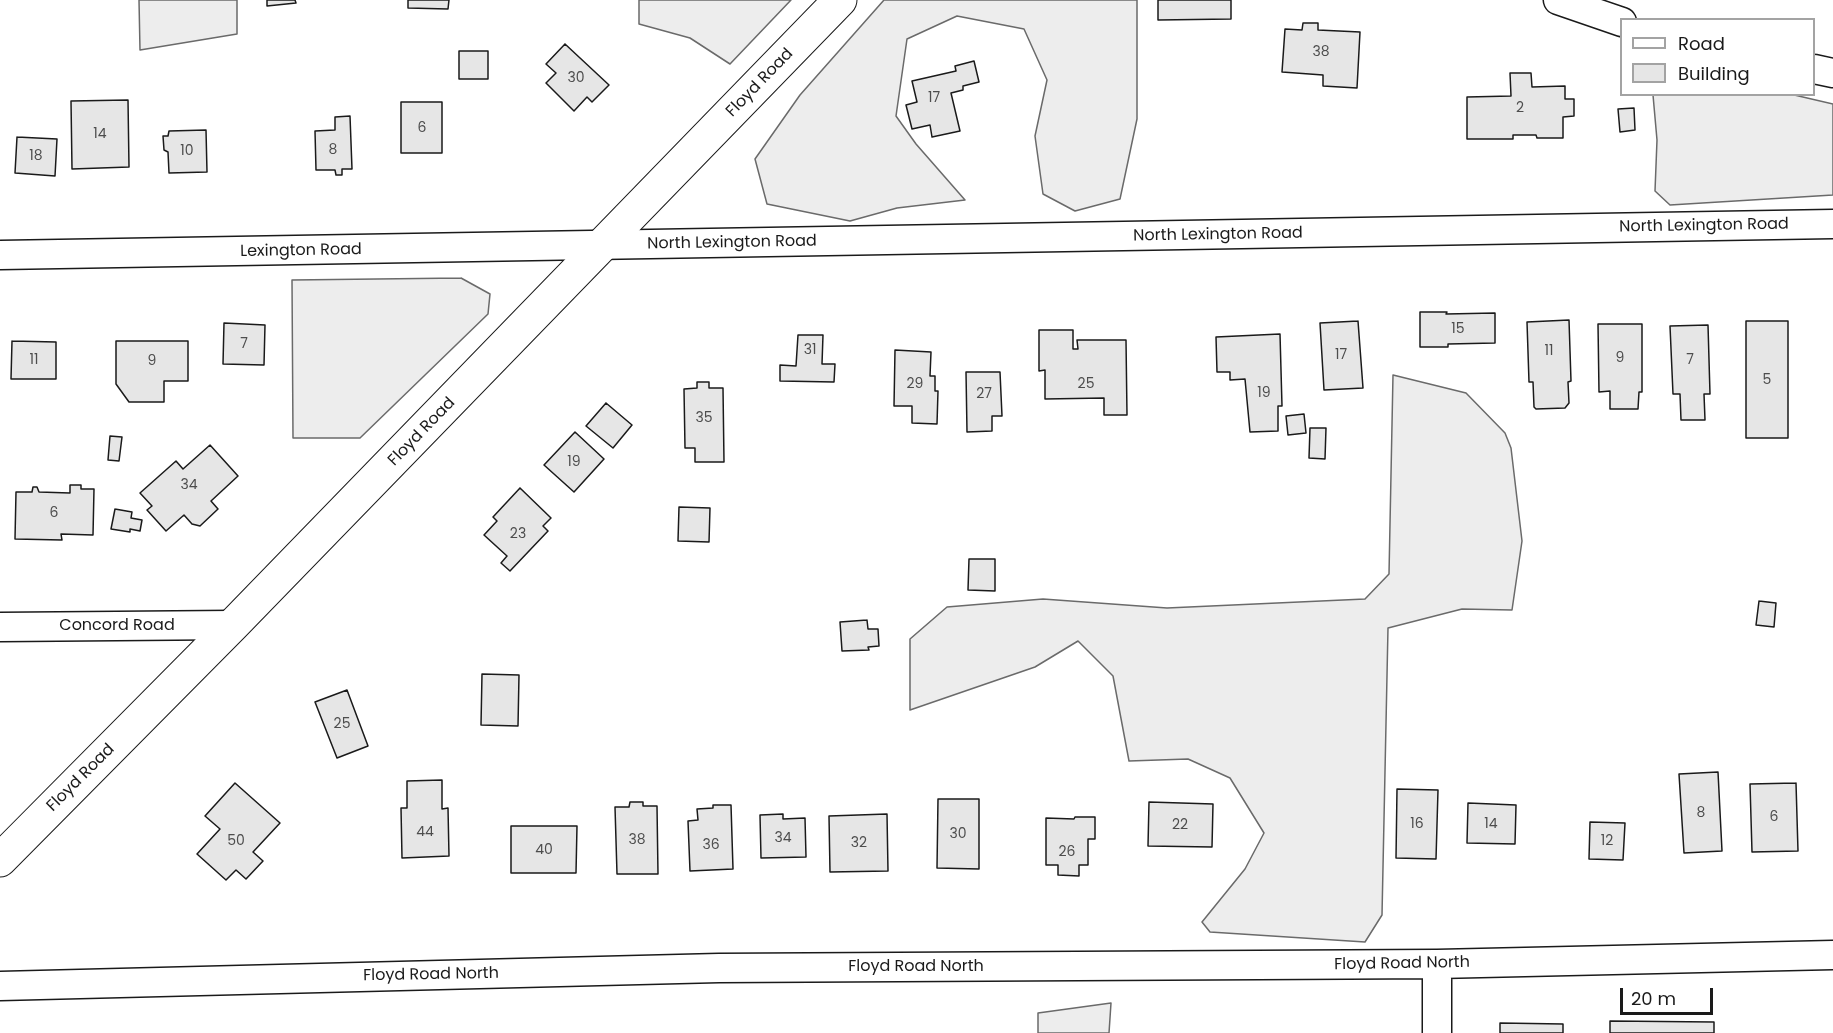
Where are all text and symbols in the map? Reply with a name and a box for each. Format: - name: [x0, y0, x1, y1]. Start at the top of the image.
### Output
- legend: [1620, 18, 1815, 96]
- text: Road: [1678, 31, 1725, 56]
- house number: 38: [1312, 44, 1330, 60]
- street label: Floyd Road: [723, 45, 797, 121]
- text: Building: [1678, 61, 1750, 86]
- house number: 30: [567, 70, 585, 86]
- house number: 17: [928, 90, 940, 106]
- house number: 2: [1516, 100, 1524, 116]
- house number: 6: [418, 120, 426, 136]
- house number: 14: [93, 126, 107, 142]
- house number: 8: [329, 142, 337, 158]
- house number: 10: [180, 143, 194, 159]
- house number: 18: [29, 148, 43, 164]
- street label: North Lexington Road: [1619, 215, 1789, 237]
- street label: North Lexington Road: [1133, 224, 1303, 246]
- street label: North Lexington Road: [647, 232, 817, 254]
- street label: Lexington Road: [240, 240, 362, 262]
- house number: 15: [1451, 321, 1465, 337]
- house number: 7: [240, 336, 248, 352]
- house number: 31: [804, 342, 816, 358]
- house number: 11: [1545, 343, 1553, 359]
- house number: 17: [1335, 347, 1347, 363]
- house number: 9: [1616, 350, 1624, 366]
- house number: 11: [30, 352, 38, 368]
- house number: 7: [1686, 352, 1694, 368]
- house number: 9: [148, 353, 156, 369]
- house number: 5: [1763, 372, 1771, 388]
- house number: 29: [907, 376, 923, 392]
- house number: 25: [1078, 376, 1094, 392]
- house number: 19: [1257, 385, 1271, 401]
- house number: 27: [976, 386, 992, 402]
- street label: Floyd Road: [385, 394, 459, 470]
- house number: 35: [695, 410, 713, 426]
- house number: 19: [567, 454, 581, 470]
- house number: 34: [180, 477, 198, 493]
- house number: 6: [50, 505, 58, 521]
- house number: 23: [510, 526, 526, 542]
- street label: Concord Road: [59, 616, 175, 636]
- house number: 25: [334, 716, 350, 732]
- street label: Floyd Road: [43, 740, 119, 816]
- house number: 8: [1697, 805, 1705, 821]
- house number: 6: [1770, 809, 1778, 825]
- house number: 16: [1410, 816, 1424, 832]
- house number: 14: [1484, 816, 1498, 832]
- house number: 22: [1172, 817, 1188, 833]
- house number: 44: [416, 824, 434, 840]
- house number: 30: [949, 826, 967, 842]
- house number: 34: [774, 830, 792, 846]
- house number: 38: [628, 832, 646, 848]
- house number: 50: [227, 833, 245, 849]
- house number: 12: [1601, 833, 1613, 849]
- house number: 32: [851, 835, 867, 851]
- house number: 36: [702, 837, 720, 853]
- house number: 40: [535, 842, 553, 858]
- house number: 26: [1059, 844, 1075, 860]
- street label: Floyd Road North: [1334, 953, 1470, 975]
- street label: Floyd Road North: [848, 957, 984, 977]
- street label: Floyd Road North: [363, 964, 499, 986]
- scale bar: [1623, 976, 1716, 1014]
- text: 20 m: [1631, 986, 1676, 1011]

